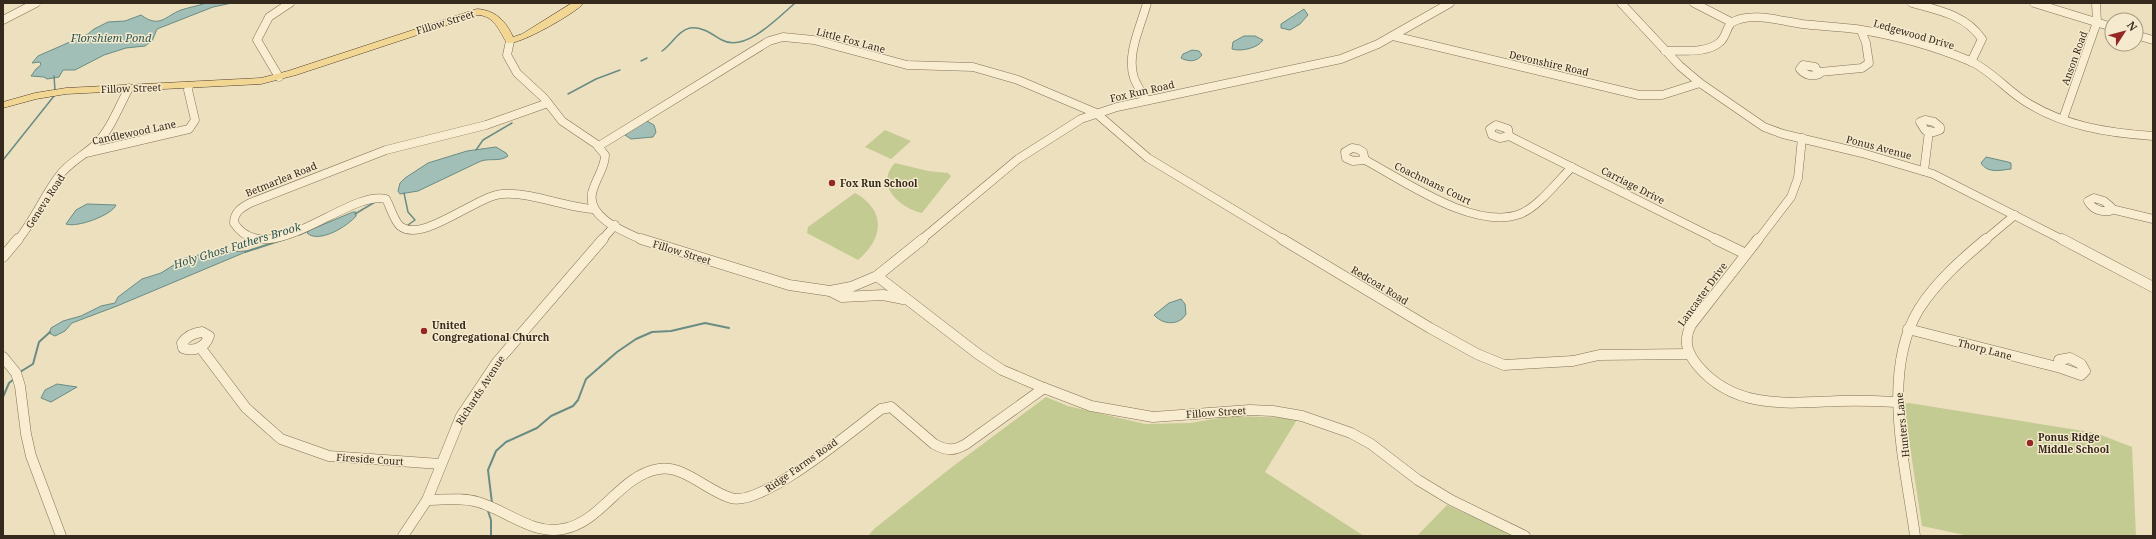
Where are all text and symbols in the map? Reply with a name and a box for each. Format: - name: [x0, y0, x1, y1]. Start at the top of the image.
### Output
- street label: Fillow Street: [414, 6, 476, 37]
- north arrow: [2104, 12, 2144, 52]
- street label: Ledgewood Drive: [1872, 16, 1956, 52]
- text: N: [2124, 18, 2141, 34]
- street label: Little Fox Lane: [815, 24, 887, 56]
- street label: Anson Road: [2058, 29, 2090, 87]
- water label: Florshiem Pond: [70, 30, 152, 45]
- street label: Devonshire Road: [1508, 47, 1590, 79]
- street label: Fox Run Road: [1108, 77, 1176, 105]
- street label: Fillow Street: [101, 80, 162, 96]
- street label: Candlewood Lane: [91, 116, 177, 148]
- street label: Ponus Avenue: [1845, 132, 1913, 162]
- street label: Betmarlea Road: [243, 158, 319, 200]
- street label: Coachmans Court: [1392, 158, 1474, 208]
- street label: Carriage Drive: [1599, 163, 1667, 207]
- street label: Geneva Road: [22, 171, 68, 231]
- place label: Fox Run School: [840, 176, 918, 190]
- marker: Fox Run School: [827, 178, 837, 188]
- water label: Holy Ghost Fathers Brook: [171, 218, 303, 272]
- street label: Fillow Street: [651, 237, 713, 268]
- street label: Lancaster Drive: [1674, 259, 1730, 329]
- street label: Redcoat Road: [1349, 262, 1411, 308]
- place label: United Congregational Church: [432, 318, 550, 344]
- marker: United Congregational Church: [419, 326, 429, 336]
- street label: Thorp Lane: [1956, 335, 2014, 363]
- street label: Richards Avenue: [452, 352, 508, 428]
- street label: Hunters Lane: [1892, 392, 1912, 458]
- street label: Fillow Street: [1185, 403, 1247, 421]
- place label: Ponus Ridge Middle School: [2038, 430, 2110, 456]
- street label: Ridge Farms Road: [762, 435, 840, 495]
- marker: Ponus Ridge Middle School: [2025, 438, 2035, 448]
- street label: Fireside Court: [336, 450, 405, 468]

